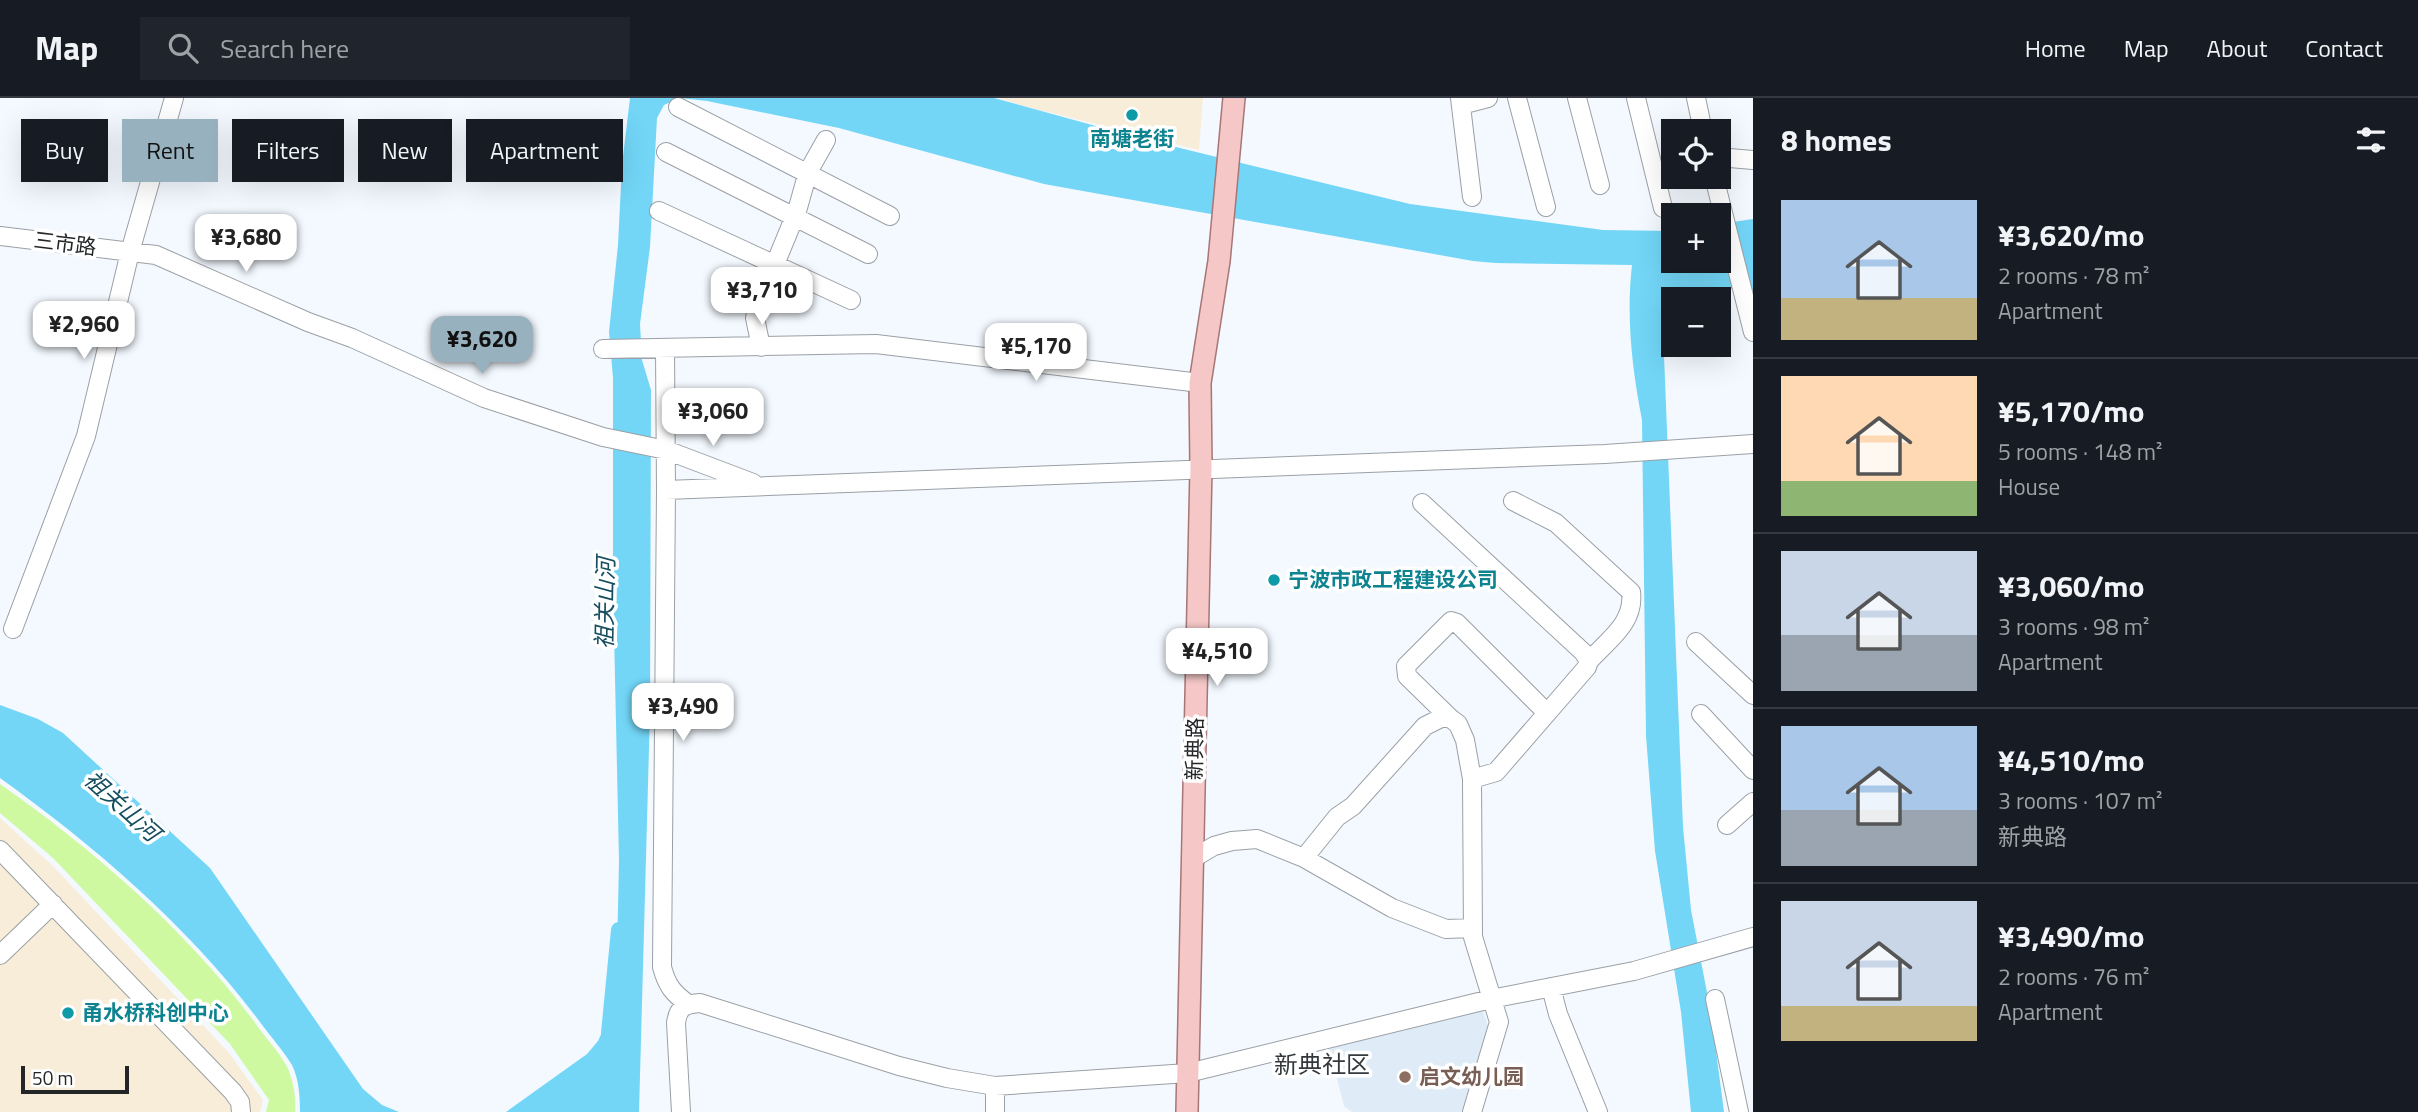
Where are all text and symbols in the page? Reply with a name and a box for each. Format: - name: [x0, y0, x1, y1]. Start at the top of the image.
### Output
- search box: [140, 17, 630, 80]
- text: Map: [35, 23, 98, 73]
- icon: search: [164, 29, 202, 67]
- text: Search here: [220, 29, 349, 68]
- text: Home: [2025, 30, 2086, 66]
- text: Map: [2124, 30, 2169, 66]
- text: About: [2207, 30, 2267, 66]
- text: Contact: [2305, 30, 2383, 66]
- marker: 南塘老街: [1124, 107, 1140, 123]
- text: 8 homes: [1781, 117, 1892, 163]
- chip: Buy: [21, 119, 108, 182]
- chip: Rent: [122, 119, 218, 182]
- chip: Filters: [232, 119, 344, 182]
- chip: New: [358, 119, 452, 182]
- chip: Apartment: [466, 119, 623, 182]
- map controls: [1661, 119, 1731, 357]
- button: locate: [1661, 119, 1731, 189]
- icon: filters: [2352, 121, 2390, 159]
- place label: 南塘老街: [1090, 122, 1174, 154]
- button: +: [1661, 203, 1731, 273]
- text: ¥3,620/mo: [1998, 212, 2144, 258]
- pin: ¥3,680: [189, 214, 303, 274]
- text: ¥3,680: [211, 219, 281, 254]
- street label: 三市路: [32, 223, 98, 263]
- icon: home: [1837, 228, 1921, 312]
- text: 2 rooms · 78 m²: [1998, 258, 2149, 293]
- pin: ¥3,710: [705, 268, 819, 327]
- text: ¥3,710: [727, 272, 797, 307]
- button: −: [1661, 287, 1731, 357]
- text: Apartment: [1998, 293, 2103, 328]
- pin: ¥2,960: [27, 302, 141, 361]
- text: ¥2,960: [49, 306, 119, 341]
- pin: ¥3,620: [425, 316, 539, 376]
- text: ¥3,620: [447, 321, 517, 356]
- pin: ¥5,170: [979, 324, 1093, 383]
- text: ¥5,170: [1001, 328, 1071, 363]
- pin: ¥3,060: [656, 388, 770, 448]
- text: ¥5,170/mo: [1998, 388, 2144, 434]
- text: ¥3,060: [678, 393, 748, 428]
- icon: home: [1837, 404, 1921, 488]
- text: 5 rooms · 148 m²: [1998, 434, 2162, 469]
- text: House: [1998, 469, 2060, 504]
- water label: 祖关山河: [586, 553, 623, 649]
- place label: 宁波市政工程建设公司: [1288, 563, 1498, 595]
- text: ¥3,060/mo: [1998, 563, 2144, 609]
- marker: 宁波市政工程建设公司: [1266, 572, 1282, 588]
- icon: home: [1837, 579, 1921, 663]
- text: 3 rooms · 98 m²: [1998, 609, 2149, 644]
- pin: ¥4,510: [1160, 628, 1274, 688]
- text: ¥4,510: [1182, 633, 1252, 668]
- text: Apartment: [1998, 644, 2103, 679]
- pin: ¥3,490: [626, 684, 740, 743]
- text: ¥3,490: [648, 688, 718, 723]
- street label: 新典路: [1177, 717, 1211, 781]
- text: ¥4,510/mo: [1998, 737, 2144, 783]
- icon: home: [1837, 754, 1921, 838]
- water label: 祖关山河: [76, 762, 171, 852]
- text: 3 rooms · 107 m²: [1998, 783, 2162, 818]
- text: 新典路: [1998, 819, 2067, 854]
- text: ¥3,490/mo: [1998, 913, 2144, 959]
- icon: home: [1837, 929, 1921, 1013]
- text: 2 rooms · 76 m²: [1998, 959, 2149, 994]
- text: Apartment: [1998, 994, 2103, 1029]
- place label: 甬水桥科创中心: [82, 996, 229, 1028]
- marker: 甬水桥科创中心: [60, 1005, 76, 1021]
- district label: 新典社区: [1274, 1046, 1370, 1082]
- place label: 启文幼儿园: [1419, 1060, 1524, 1092]
- scale bar: [21, 1063, 130, 1095]
- text: 50 m: [32, 1063, 73, 1092]
- marker: 启文幼儿园: [1397, 1069, 1413, 1085]

